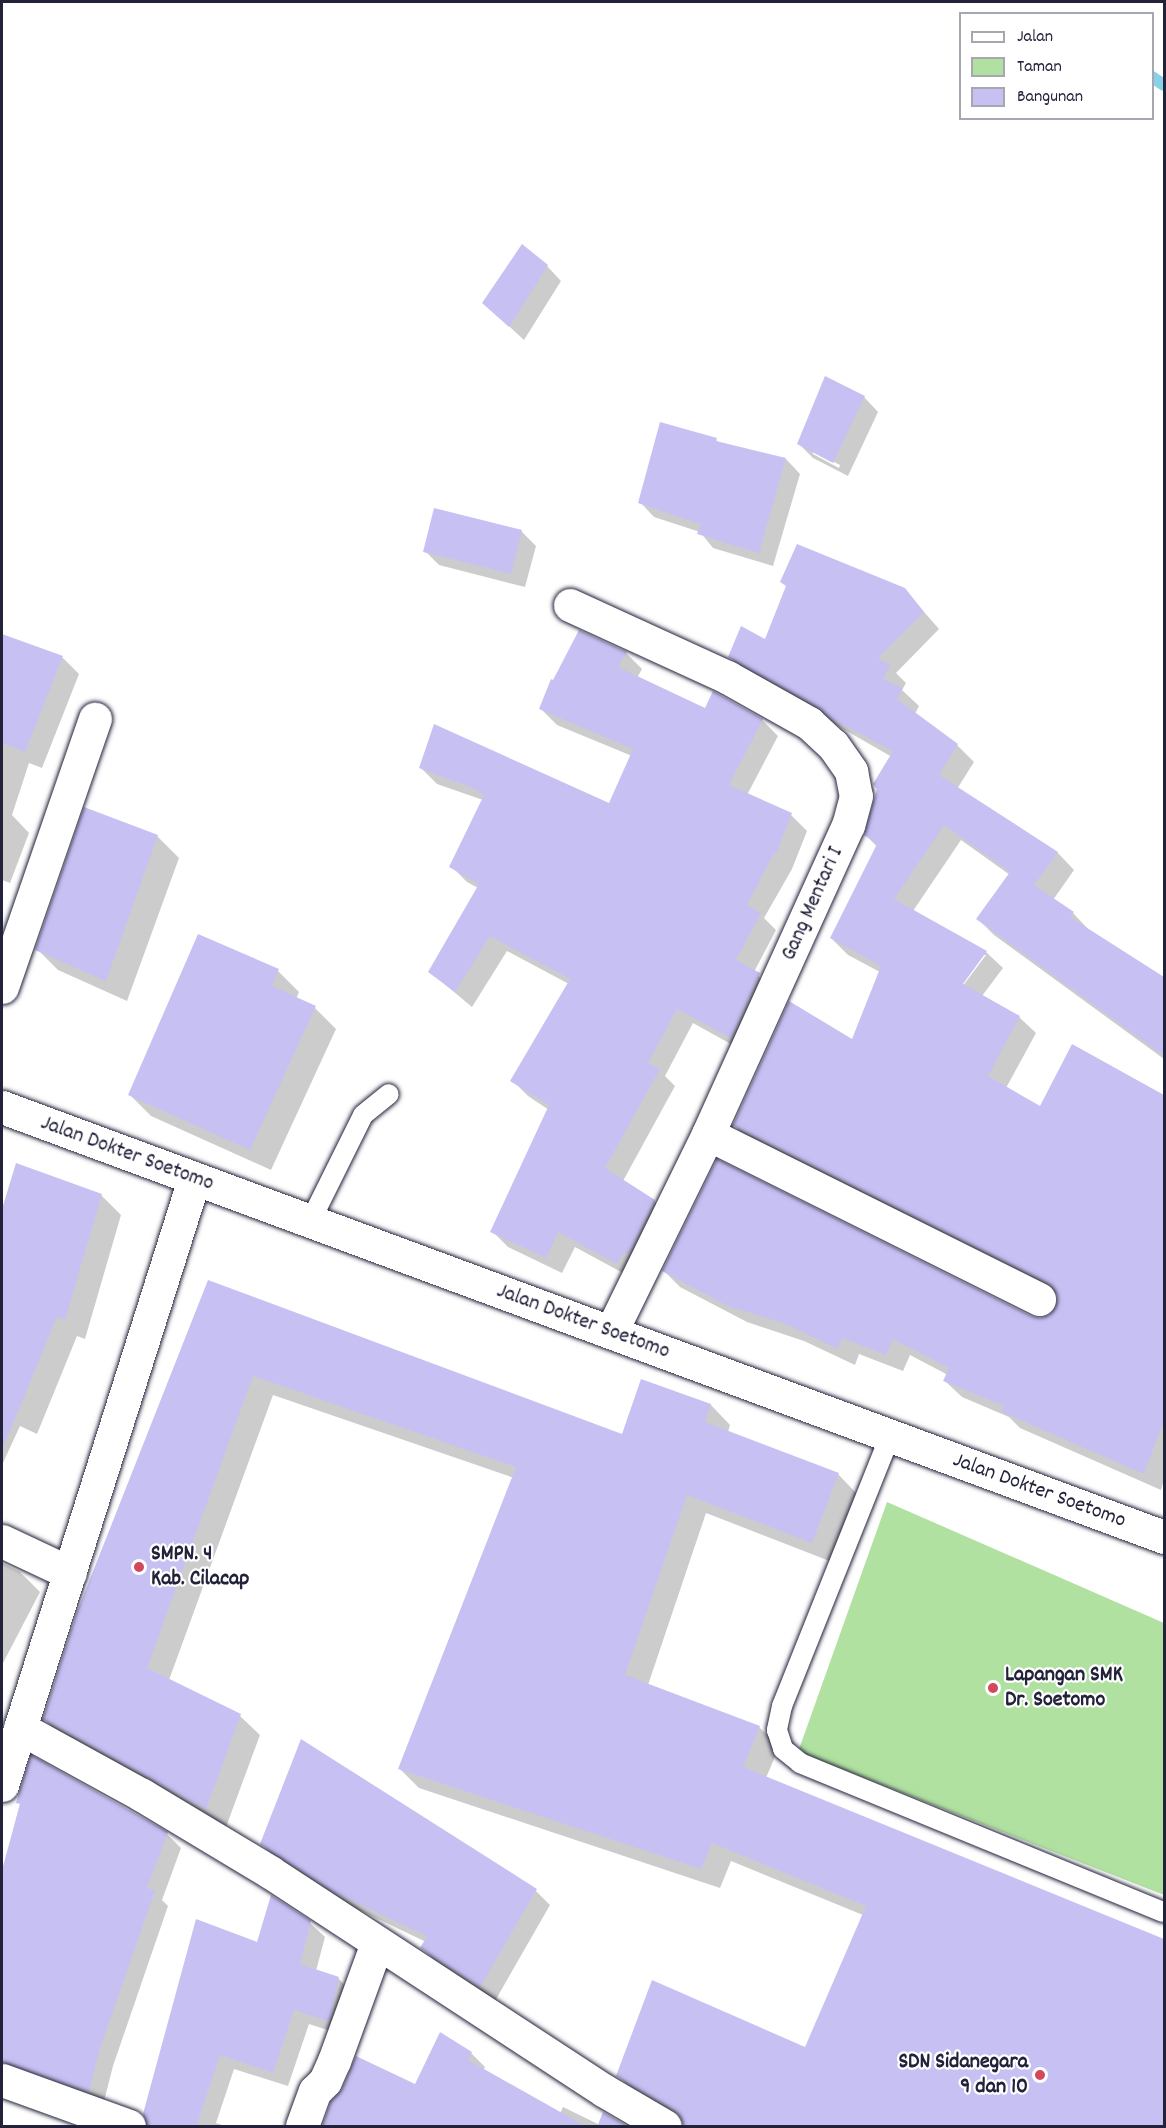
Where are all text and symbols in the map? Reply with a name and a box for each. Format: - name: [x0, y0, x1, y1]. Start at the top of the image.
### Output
- legend: [959, 12, 1154, 120]
- text: Jalan: [1017, 25, 1053, 50]
- text: Taman: [1017, 55, 1062, 80]
- text: Bangunan: [1017, 85, 1083, 110]
- street label: Gang Mentari I: [776, 843, 850, 965]
- street label: Jalan Dokter Soetomo: [37, 1110, 217, 1198]
- street label: Jalan Dokter Soetomo: [493, 1278, 673, 1366]
- street label: Jalan Dokter Soetomo: [949, 1447, 1129, 1535]
- place label: SMPN. 4 Kab. Cilacap: [151, 1541, 249, 1592]
- marker: SMPN. 4 Kab. Cilacap: [132, 1560, 146, 1574]
- place label: Lapangan SMK Dr. Soetomo: [1005, 1662, 1123, 1714]
- marker: Lapangan SMK Dr. Soetomo: [986, 1681, 1000, 1695]
- place label: SDN Sidanegara 9 dan 10: [898, 2049, 1028, 2100]
- marker: SDN Sidanegara 9 dan 10: [1033, 2068, 1047, 2082]

